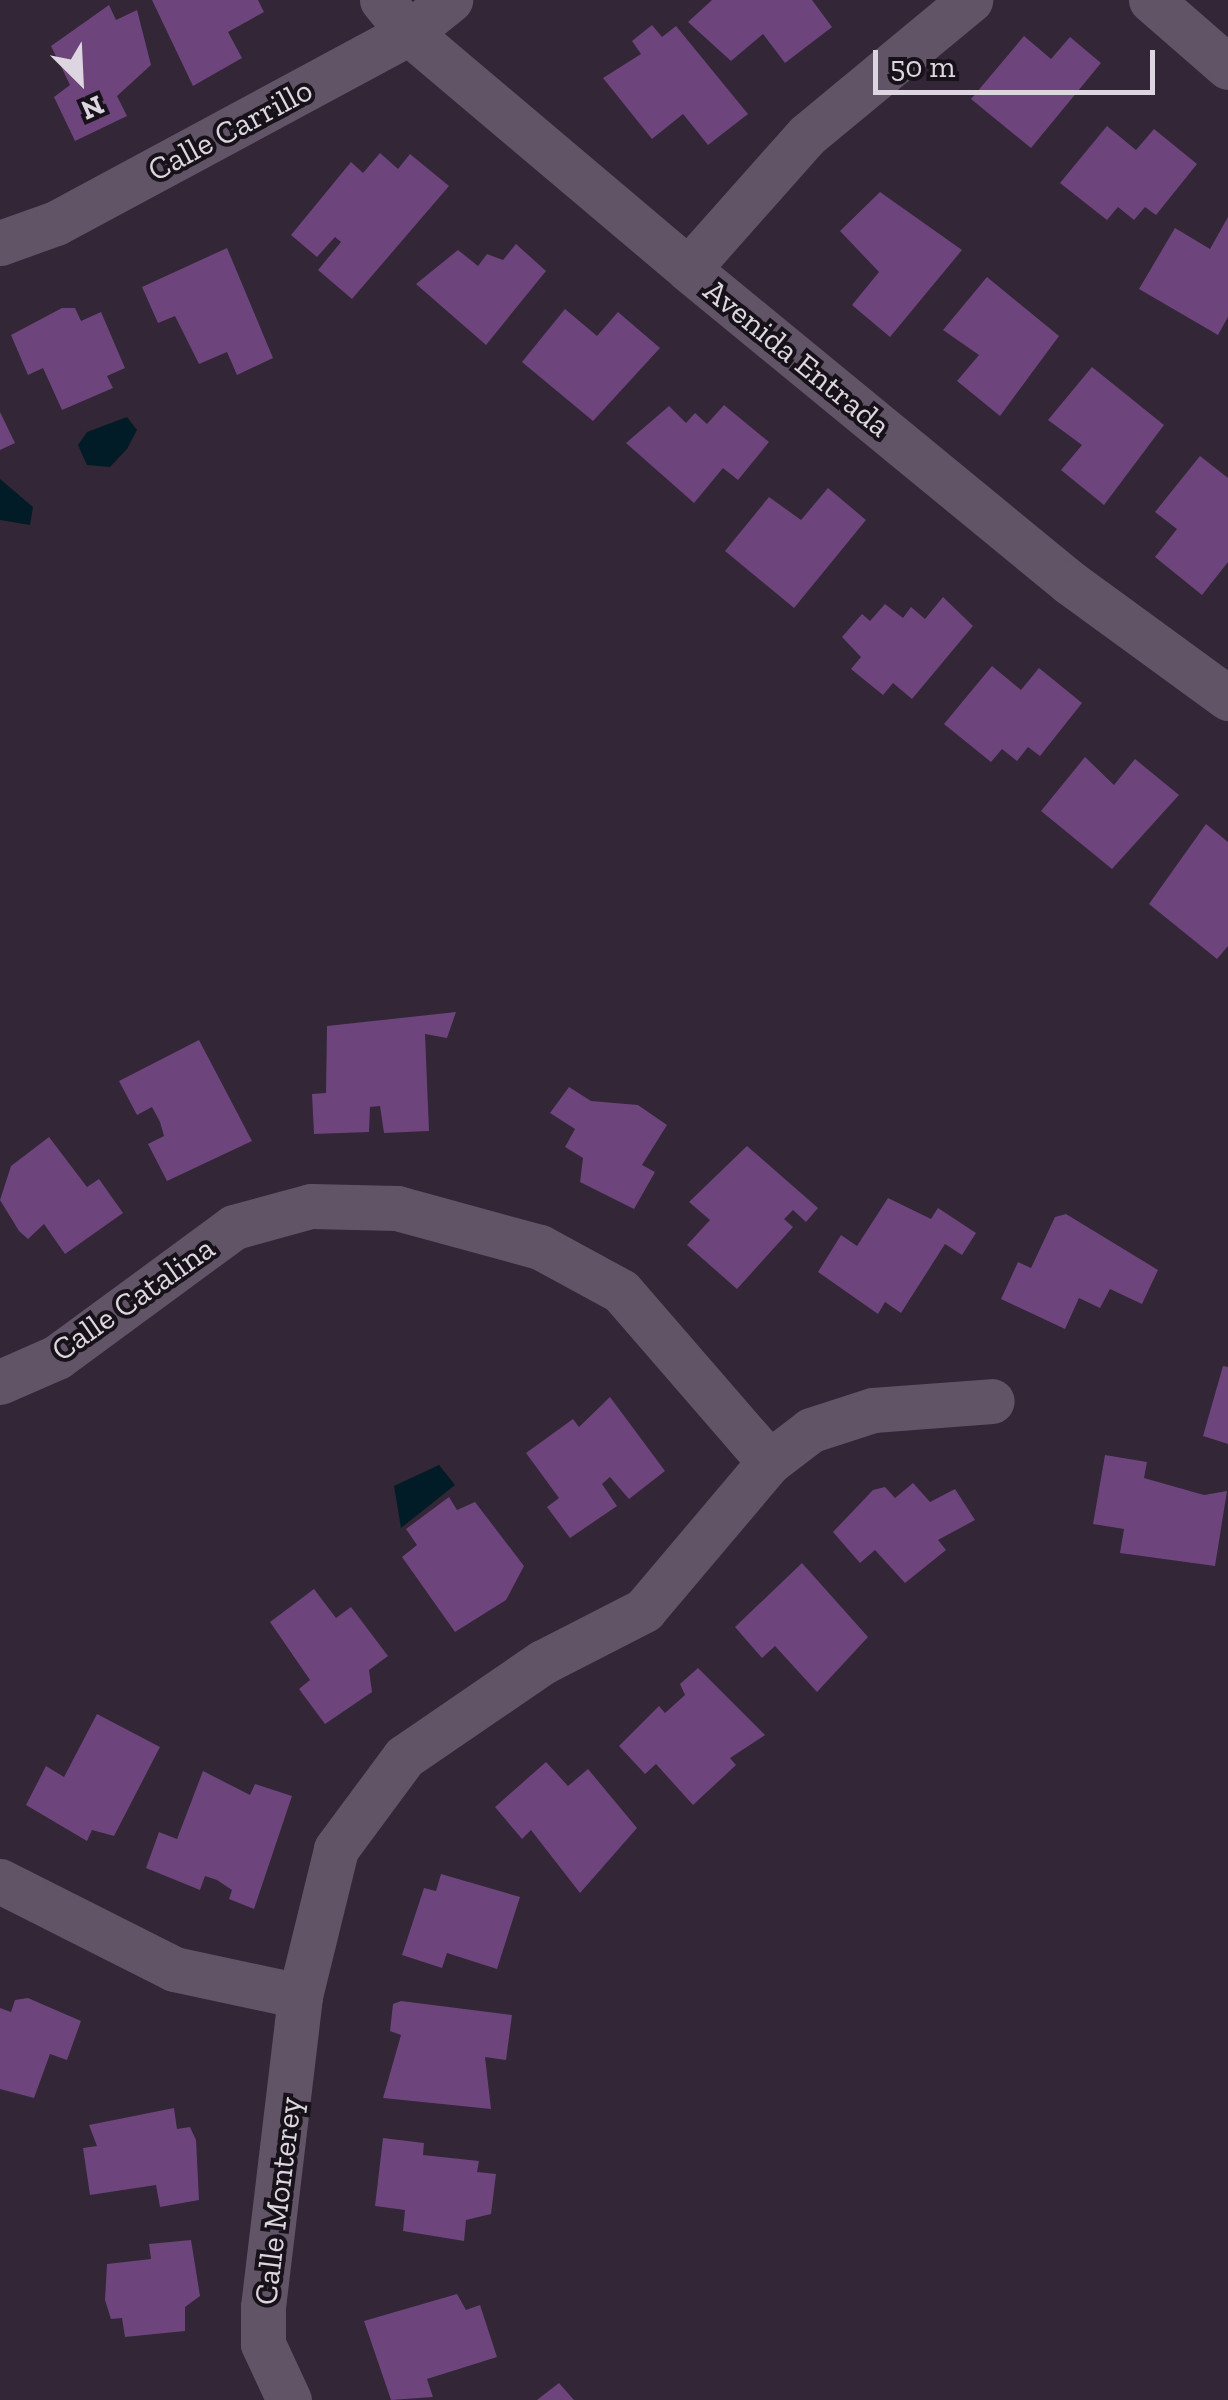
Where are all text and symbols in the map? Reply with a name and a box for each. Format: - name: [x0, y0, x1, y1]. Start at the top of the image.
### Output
- north arrow: [30, 30, 130, 130]
- scale bar: [878, 30, 1160, 92]
- text: 50 m: [890, 49, 955, 85]
- street label: Calle Carrillo: [141, 71, 319, 189]
- text: N: [76, 88, 109, 127]
- street label: Avenida Entrada: [696, 271, 898, 445]
- street label: Calle Catalina: [44, 1229, 222, 1369]
- street label: Calle Monterey: [246, 2095, 310, 2307]

